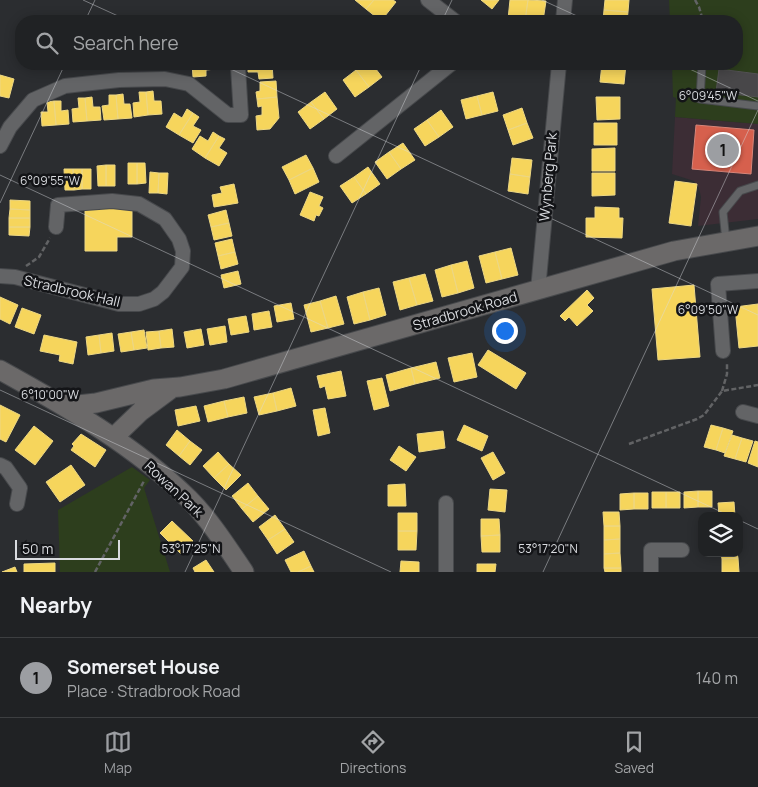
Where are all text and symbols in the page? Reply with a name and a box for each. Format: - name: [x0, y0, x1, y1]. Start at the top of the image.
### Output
- search box: [15, 15, 743, 70]
- icon: search: [33, 29, 61, 57]
- text: Search here: [73, 30, 179, 56]
- text: 6°09'45"W: [679, 87, 738, 104]
- street label: Wynberg Park: [534, 131, 561, 222]
- pin: 1: [707, 131, 739, 169]
- text: 6°09'55"W: [20, 172, 81, 189]
- street label: Stradbrook Hall: [22, 270, 122, 311]
- street label: Stradbrook Road: [410, 287, 519, 335]
- text: 6°09'50"W: [678, 301, 739, 318]
- your location: [492, 318, 518, 344]
- text: 6°10'00"W: [21, 386, 80, 403]
- street label: Rowan Park: [141, 456, 209, 522]
- map controls: [698, 512, 743, 557]
- button: layers: [698, 512, 743, 557]
- scale bar: [15, 537, 120, 560]
- text: 50 m: [22, 539, 53, 558]
- text: 53°17'25"N: [162, 540, 220, 557]
- text: 53°17'20"N: [518, 540, 578, 557]
- text: Nearby: [20, 591, 92, 619]
- text: Somerset House: [67, 654, 220, 680]
- text: 1: [32, 667, 40, 689]
- text: 140 m: [696, 667, 738, 689]
- text: Place · Stradbrook Road: [67, 680, 240, 702]
- tab: Map: [104, 728, 132, 777]
- tab: Directions: [340, 728, 406, 777]
- tab: Saved: [615, 728, 654, 777]

